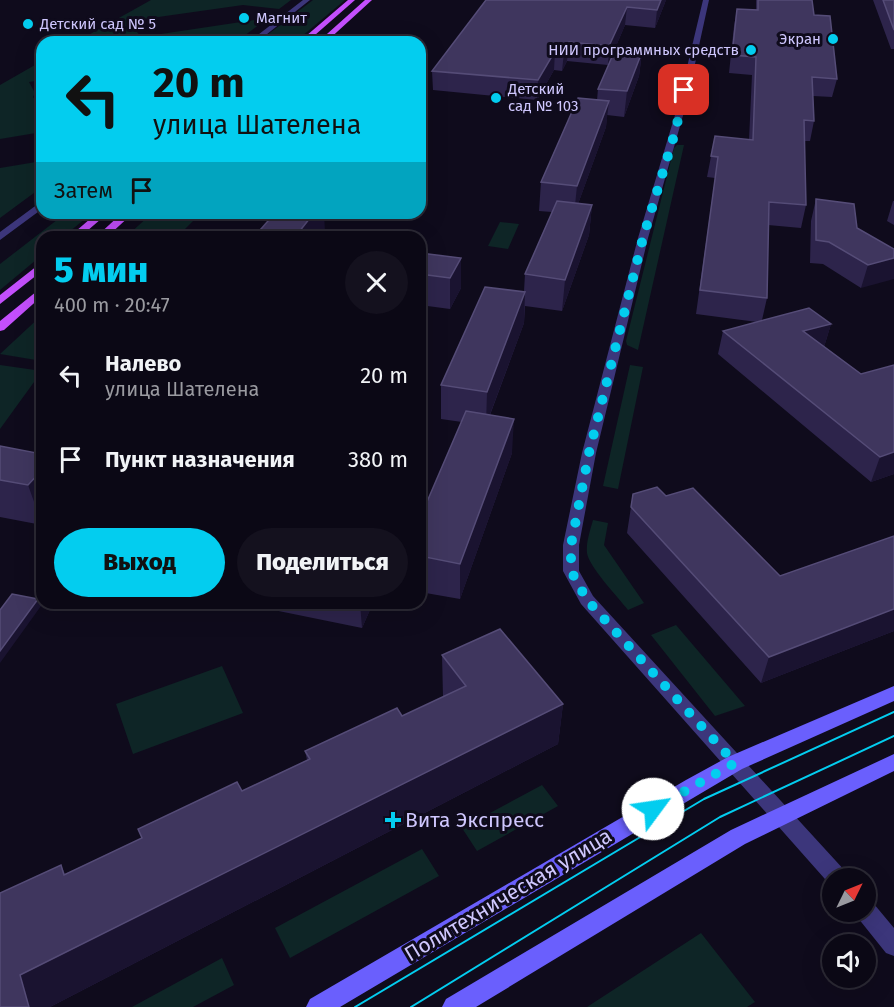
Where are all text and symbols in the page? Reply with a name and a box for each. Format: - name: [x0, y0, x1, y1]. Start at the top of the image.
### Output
- place label: Магнит: [256, 9, 307, 27]
- marker: Магнит: [237, 11, 251, 25]
- place label: Детский сад № 5: [39, 15, 156, 33]
- marker: Детский сад № 5: [21, 17, 35, 31]
- place label: Экран: [779, 30, 821, 48]
- marker: Экран: [826, 32, 840, 46]
- place label: НИИ программных средств: [548, 41, 739, 59]
- marker: НИИ программных средств: [744, 43, 758, 57]
- text: 20 m: [153, 58, 245, 108]
- icon: left: [54, 60, 132, 138]
- pin: [658, 64, 709, 115]
- icon: arrive: [667, 73, 700, 106]
- place label: Детский сад № 103: [507, 80, 579, 115]
- marker: Детский сад № 103: [489, 91, 503, 105]
- text: улица Шателена: [153, 109, 361, 141]
- icon: arrive: [125, 174, 158, 207]
- text: Затем: [54, 177, 113, 204]
- text: 5 мин: [54, 248, 148, 292]
- button: close: [345, 251, 408, 314]
- text: 400 m · 20:47: [54, 293, 170, 317]
- text: Налево: [105, 350, 181, 377]
- icon: left: [54, 359, 87, 392]
- text: 20 m: [360, 362, 408, 389]
- text: улица Шателена: [105, 377, 259, 401]
- icon: arrive: [54, 443, 87, 476]
- text: Пункт назначения: [105, 446, 295, 473]
- text: 380 m: [348, 446, 408, 473]
- button: Выход: [54, 528, 225, 597]
- button: Поделиться: [237, 528, 408, 597]
- position arrow: [621, 777, 685, 841]
- place label: Вита Экспресс: [405, 807, 544, 833]
- marker: Вита Экспресс: [386, 813, 400, 827]
- street label: Политехническая улица: [400, 823, 616, 967]
- north arrow: [822, 868, 876, 922]
- map controls: [822, 868, 876, 988]
- button: sound: [822, 934, 876, 988]

